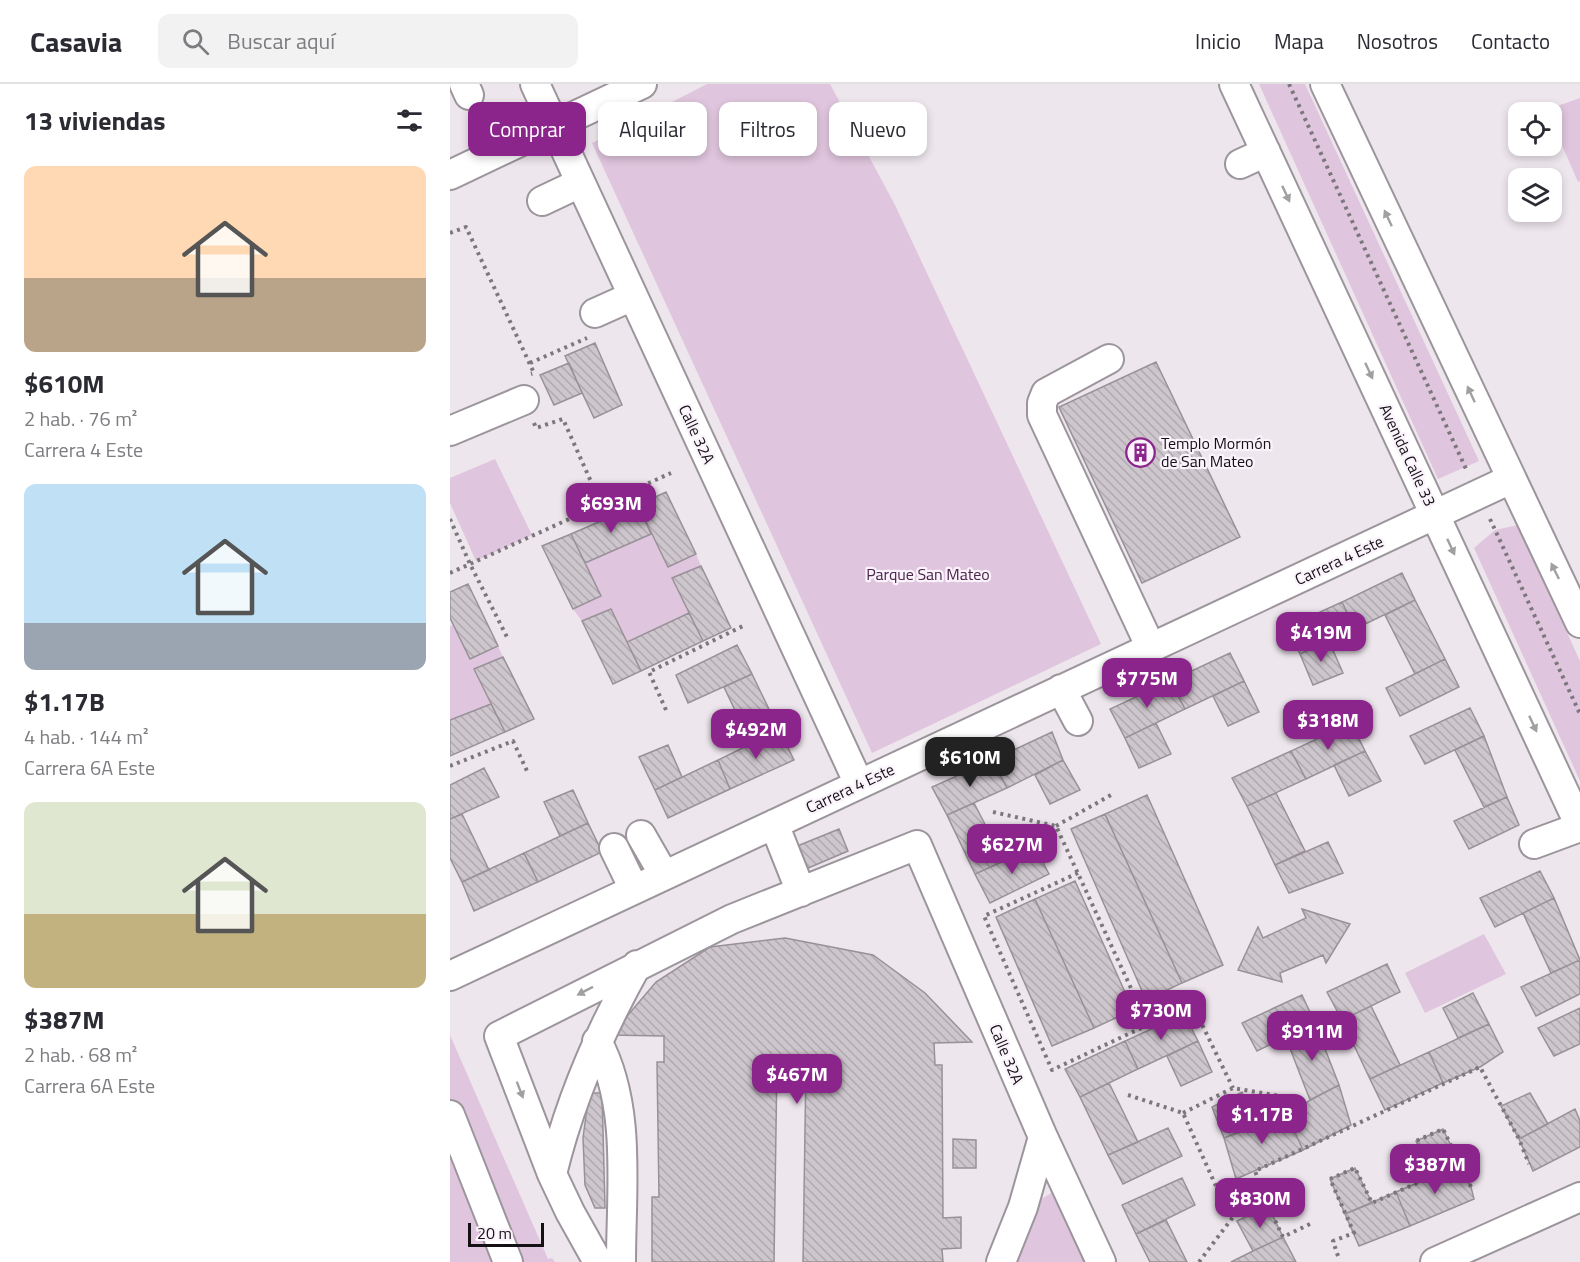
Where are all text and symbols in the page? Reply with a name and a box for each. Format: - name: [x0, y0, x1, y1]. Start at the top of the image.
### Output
- search box: [158, 14, 578, 68]
- text: Casavia: [30, 20, 122, 63]
- text: Buscar aquí: [227, 24, 335, 58]
- icon: search: [179, 25, 212, 58]
- text: Inicio: [1195, 25, 1241, 57]
- text: Mapa: [1274, 25, 1324, 57]
- text: Nosotros: [1357, 25, 1438, 57]
- text: Contacto: [1471, 25, 1550, 57]
- text: 13 viviendas: [24, 101, 166, 140]
- chip: Comprar: [468, 102, 586, 156]
- chip: Alquilar: [598, 102, 707, 156]
- chip: Filtros: [719, 102, 817, 156]
- chip: Nuevo: [829, 102, 927, 156]
- map controls: [1508, 102, 1562, 222]
- button: locate: [1508, 102, 1562, 156]
- icon: filters: [393, 104, 426, 137]
- button: layers: [1508, 168, 1562, 222]
- one-way arrow: [1281, 186, 1290, 203]
- icon: home: [171, 205, 279, 313]
- one-way arrow: [1384, 209, 1393, 226]
- one-way arrow: [1364, 362, 1373, 379]
- text: $610M: [24, 364, 105, 403]
- one-way arrow: [1467, 386, 1476, 403]
- street label: Calle 32A: [673, 400, 721, 468]
- street label: Avenida Calle 33: [1374, 400, 1442, 510]
- text: 2 hab. · 76 m²: [24, 403, 137, 434]
- place label: Templo Mormón de San Mateo: [1161, 431, 1271, 473]
- text: Carrera 4 Este: [24, 434, 143, 465]
- building icon: Templo Mormón de San Mateo: [1124, 436, 1156, 468]
- pin: $693M: [569, 483, 653, 534]
- text: $693M: [580, 487, 642, 518]
- icon: home: [171, 523, 279, 631]
- street label: Carrera 4 Este: [1291, 529, 1387, 591]
- one-way arrow: [1447, 539, 1456, 556]
- park label: Parque San Mateo: [866, 562, 990, 586]
- one-way arrow: [1550, 562, 1559, 579]
- pin: $419M: [1279, 612, 1363, 663]
- text: $419M: [1290, 616, 1352, 647]
- pin: $775M: [1105, 658, 1189, 709]
- text: $775M: [1116, 662, 1178, 693]
- text: $1.17B: [24, 682, 105, 721]
- pin: $318M: [1286, 700, 1370, 751]
- text: $318M: [1297, 704, 1359, 735]
- pin: $492M: [714, 709, 798, 760]
- text: $492M: [725, 713, 787, 744]
- one-way arrow: [1528, 716, 1537, 733]
- text: 4 hab. · 144 m²: [24, 721, 149, 752]
- pin: $610M: [928, 737, 1012, 788]
- text: $610M: [939, 741, 1001, 772]
- text: Carrera 6A Este: [24, 752, 155, 783]
- street label: Carrera 4 Este: [802, 757, 898, 819]
- pin: $627M: [970, 824, 1054, 875]
- text: $627M: [981, 828, 1043, 859]
- icon: home: [171, 841, 279, 949]
- one-way arrow: [577, 986, 594, 996]
- pin: $730M: [1119, 990, 1203, 1041]
- text: $730M: [1130, 994, 1192, 1025]
- text: $387M: [24, 1000, 105, 1039]
- pin: $911M: [1270, 1011, 1354, 1062]
- text: $911M: [1281, 1015, 1343, 1046]
- street label: Calle 32A: [984, 1020, 1031, 1088]
- text: 2 hab. · 68 m²: [24, 1039, 137, 1070]
- pin: $467M: [755, 1054, 839, 1105]
- text: $467M: [766, 1058, 828, 1089]
- text: Carrera 6A Este: [24, 1070, 155, 1101]
- one-way arrow: [516, 1081, 525, 1099]
- pin: $1.17B: [1213, 1094, 1311, 1145]
- text: $1.17B: [1231, 1098, 1293, 1129]
- pin: $387M: [1393, 1144, 1477, 1195]
- text: $387M: [1404, 1148, 1466, 1179]
- pin: $830M: [1218, 1178, 1302, 1229]
- text: $830M: [1229, 1182, 1291, 1213]
- scale bar: [468, 1220, 544, 1248]
- text: 20 m: [477, 1221, 512, 1245]

